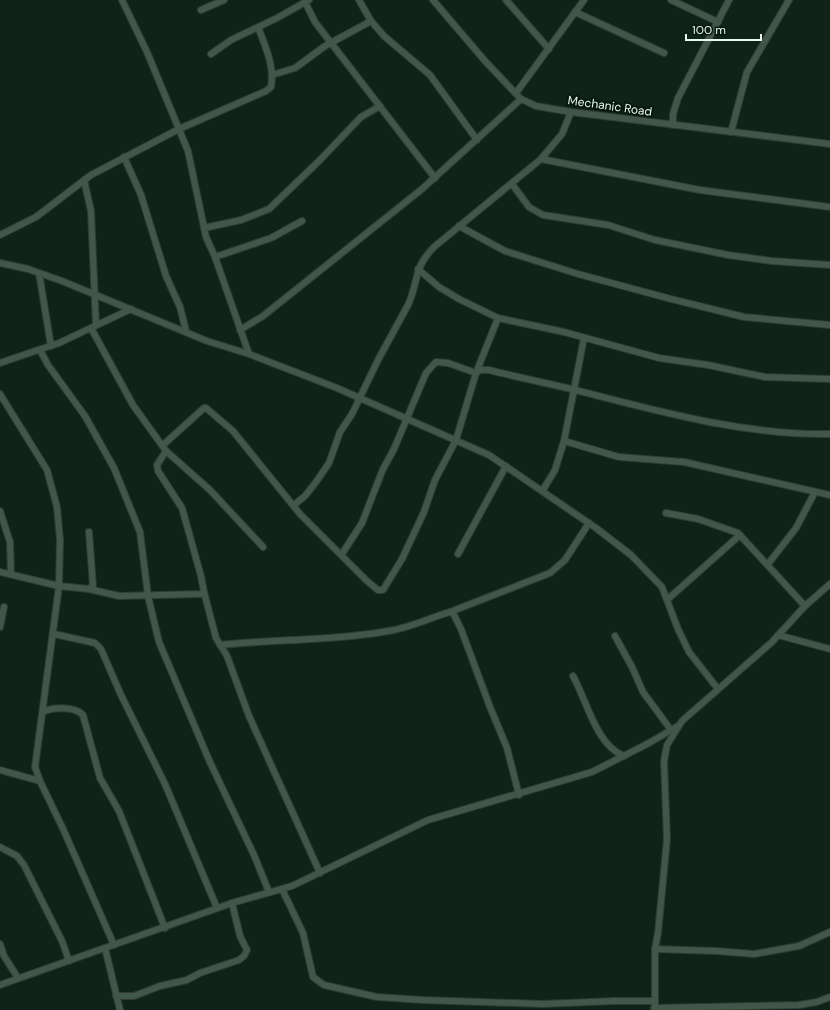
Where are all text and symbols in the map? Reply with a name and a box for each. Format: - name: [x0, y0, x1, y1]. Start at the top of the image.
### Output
- scale bar: [686, 16, 761, 42]
- text: 100 m: [692, 22, 726, 38]
- street label: Mechanic Road: [567, 92, 653, 120]

